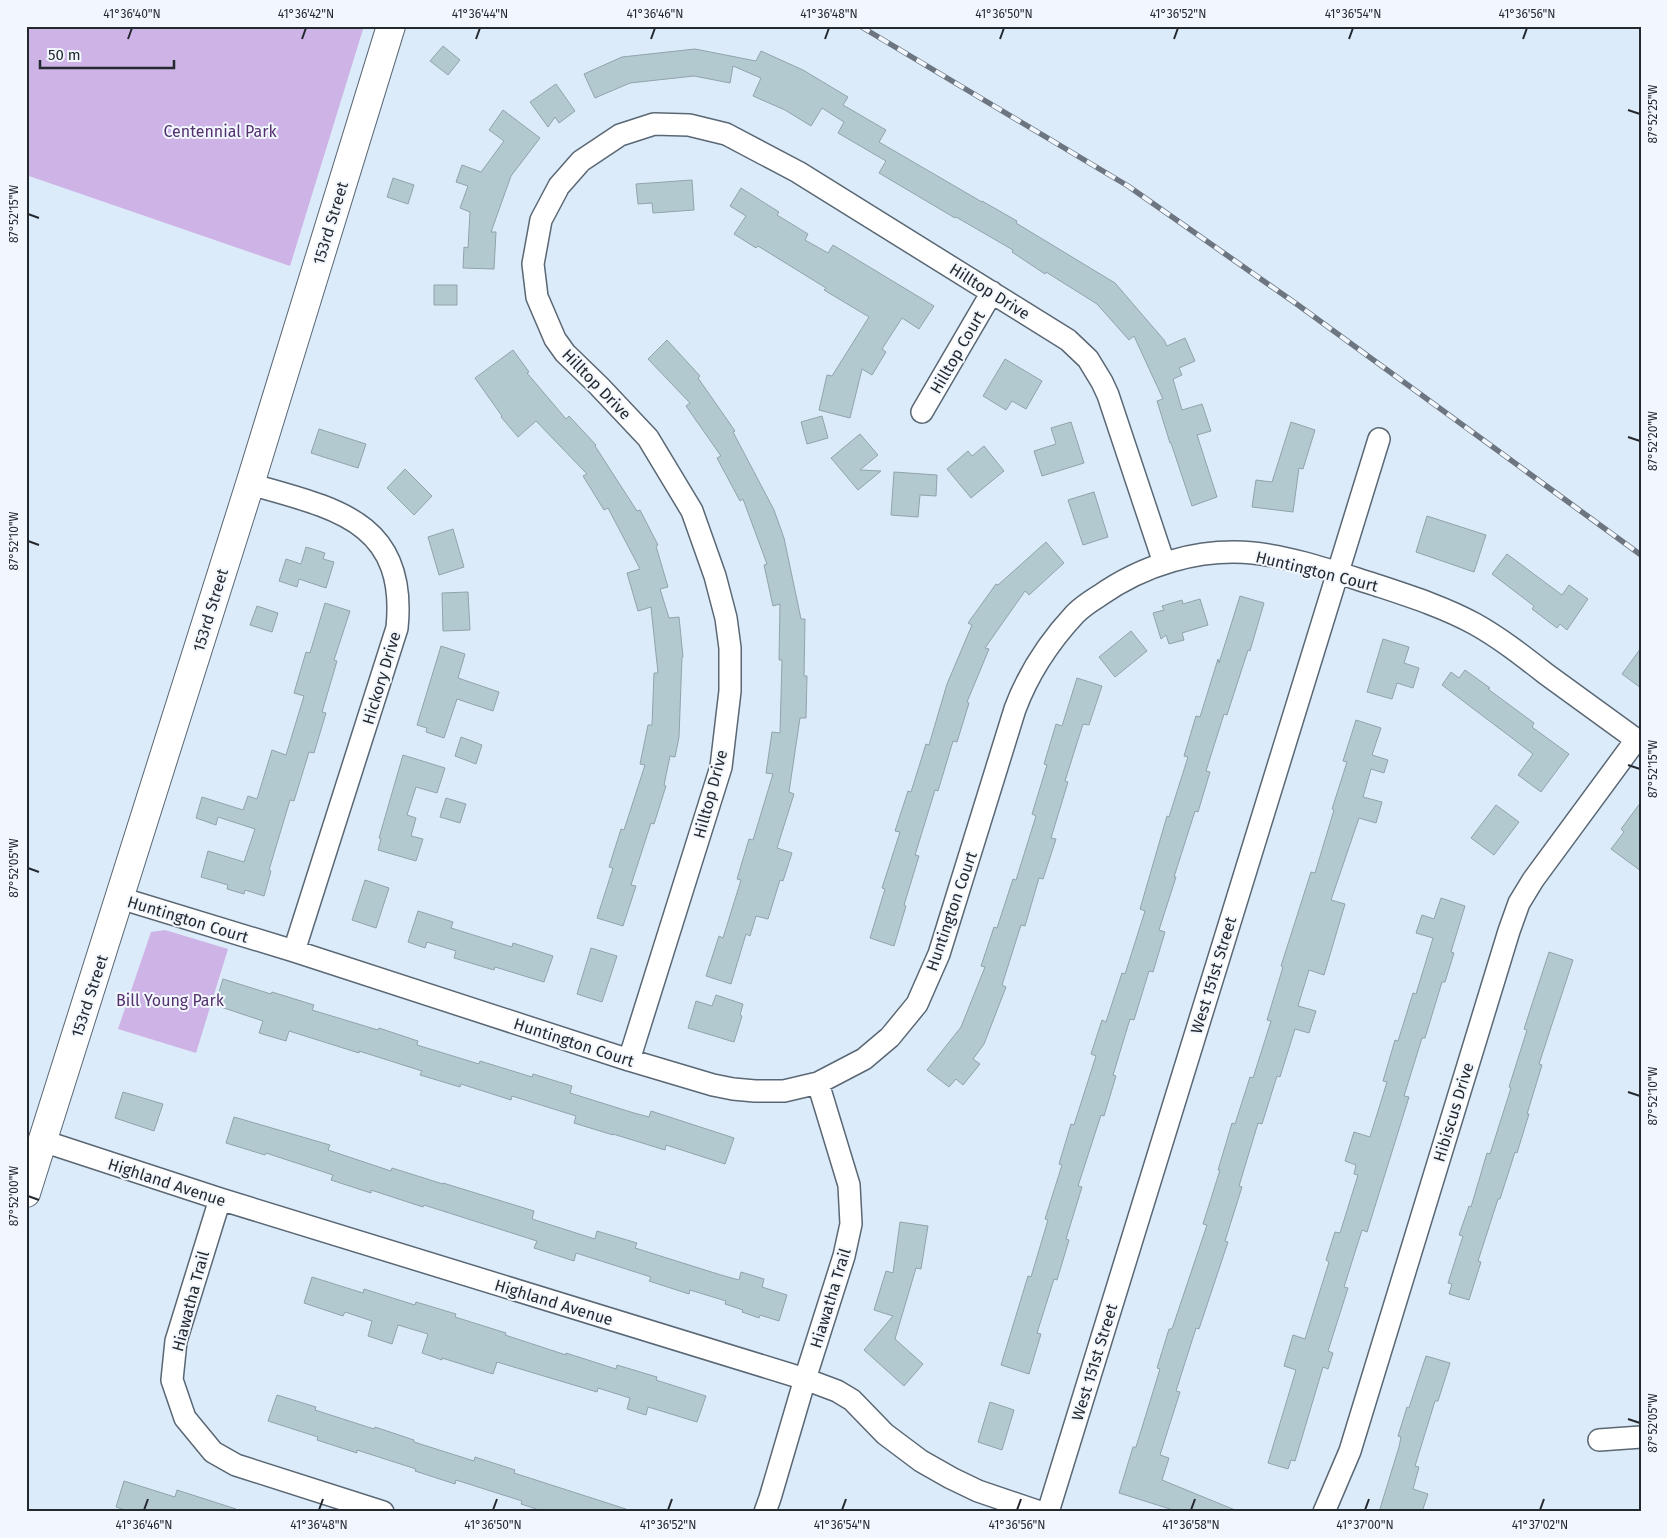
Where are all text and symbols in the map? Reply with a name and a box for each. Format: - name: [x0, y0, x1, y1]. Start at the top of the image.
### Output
- text: 41°36'40"N: [103, 7, 161, 21]
- text: 41°36'42"N: [278, 7, 334, 21]
- text: 41°36'44"N: [452, 7, 508, 21]
- text: 41°36'46"N: [627, 7, 683, 21]
- text: 41°36'48"N: [800, 7, 858, 21]
- text: 41°36'50"N: [975, 7, 1033, 21]
- text: 41°36'52"N: [1150, 7, 1206, 21]
- text: 41°36'54"N: [1325, 7, 1381, 21]
- text: 41°36'56"N: [1498, 7, 1556, 21]
- scale bar: [40, 38, 174, 70]
- text: 50 m: [48, 46, 81, 64]
- text: 87°52'25"W: [1646, 84, 1660, 143]
- park label: Centennial Park: [163, 122, 277, 141]
- street label: 153rd Street: [309, 179, 352, 267]
- text: 87°52'15"W: [7, 185, 21, 243]
- street label: Hilltop Drive: [946, 259, 1033, 324]
- street label: Hilltop Court: [926, 307, 989, 397]
- street label: Hilltop Drive: [558, 345, 635, 424]
- text: 87°52'20"W: [1646, 411, 1660, 471]
- text: 87°52'10"W: [7, 511, 21, 571]
- street label: Huntington Court: [1254, 547, 1380, 596]
- street label: 153rd Street: [189, 566, 232, 654]
- street label: Hickory Drive: [358, 629, 405, 727]
- text: 87°52'15"W: [1646, 740, 1660, 798]
- street label: Hilltop Drive: [690, 748, 731, 841]
- text: 87°52'05"W: [7, 838, 21, 898]
- street label: Huntington Court: [922, 849, 981, 973]
- street label: Huntington Court: [125, 892, 251, 947]
- street label: West 151st Street: [1187, 914, 1240, 1036]
- street label: 153rd Street: [67, 952, 112, 1040]
- park label: Bill Young Park: [116, 991, 225, 1010]
- street label: Huntington Court: [511, 1014, 637, 1071]
- street label: Hibiscus Drive: [1429, 1060, 1478, 1164]
- text: 87°52'10"W: [1646, 1066, 1660, 1126]
- street label: Highland Avenue: [106, 1154, 228, 1210]
- text: 87°52'00"W: [7, 1166, 21, 1226]
- street label: Hiawatha Trail: [806, 1246, 855, 1350]
- street label: Hiawatha Trail: [168, 1248, 213, 1354]
- street label: Highland Avenue: [492, 1275, 615, 1330]
- street label: West 151st Street: [1068, 1301, 1121, 1423]
- text: 87°52'05"W: [1646, 1393, 1660, 1453]
- text: 41°36'46"N: [116, 1518, 172, 1532]
- text: 41°36'48"N: [290, 1518, 348, 1532]
- text: 41°36'50"N: [464, 1518, 522, 1532]
- text: 41°36'52"N: [640, 1518, 696, 1532]
- text: 41°36'54"N: [814, 1518, 870, 1532]
- text: 41°36'56"N: [988, 1518, 1046, 1532]
- text: 41°36'58"N: [1162, 1518, 1220, 1532]
- text: 41°37'00"N: [1336, 1518, 1394, 1532]
- text: 41°37'02"N: [1512, 1518, 1568, 1532]

